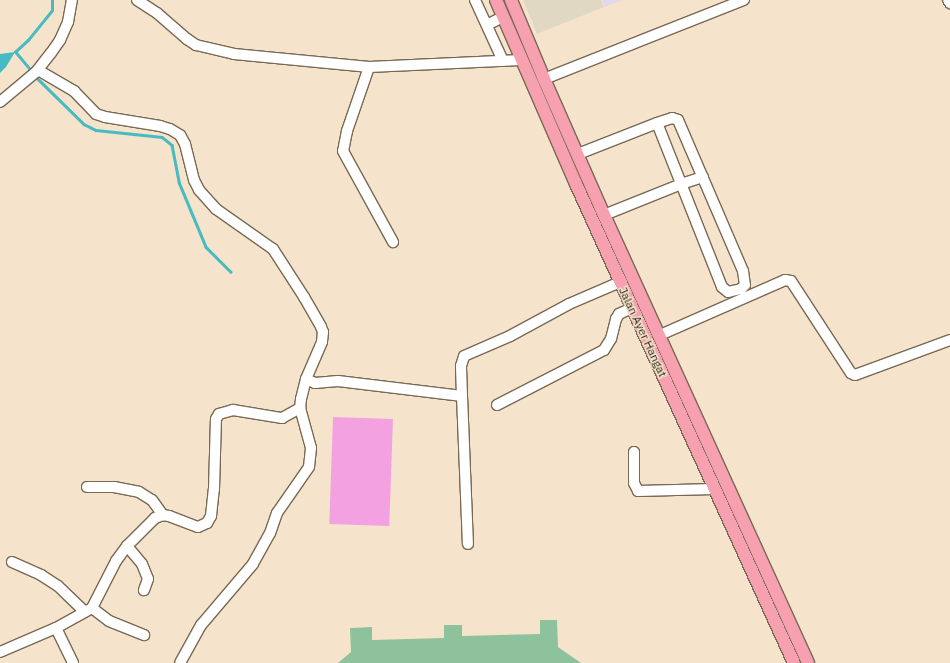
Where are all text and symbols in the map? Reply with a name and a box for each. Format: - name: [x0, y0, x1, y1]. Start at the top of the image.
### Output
- street label: Jalan Ayer Hangat: [616, 285, 670, 379]

